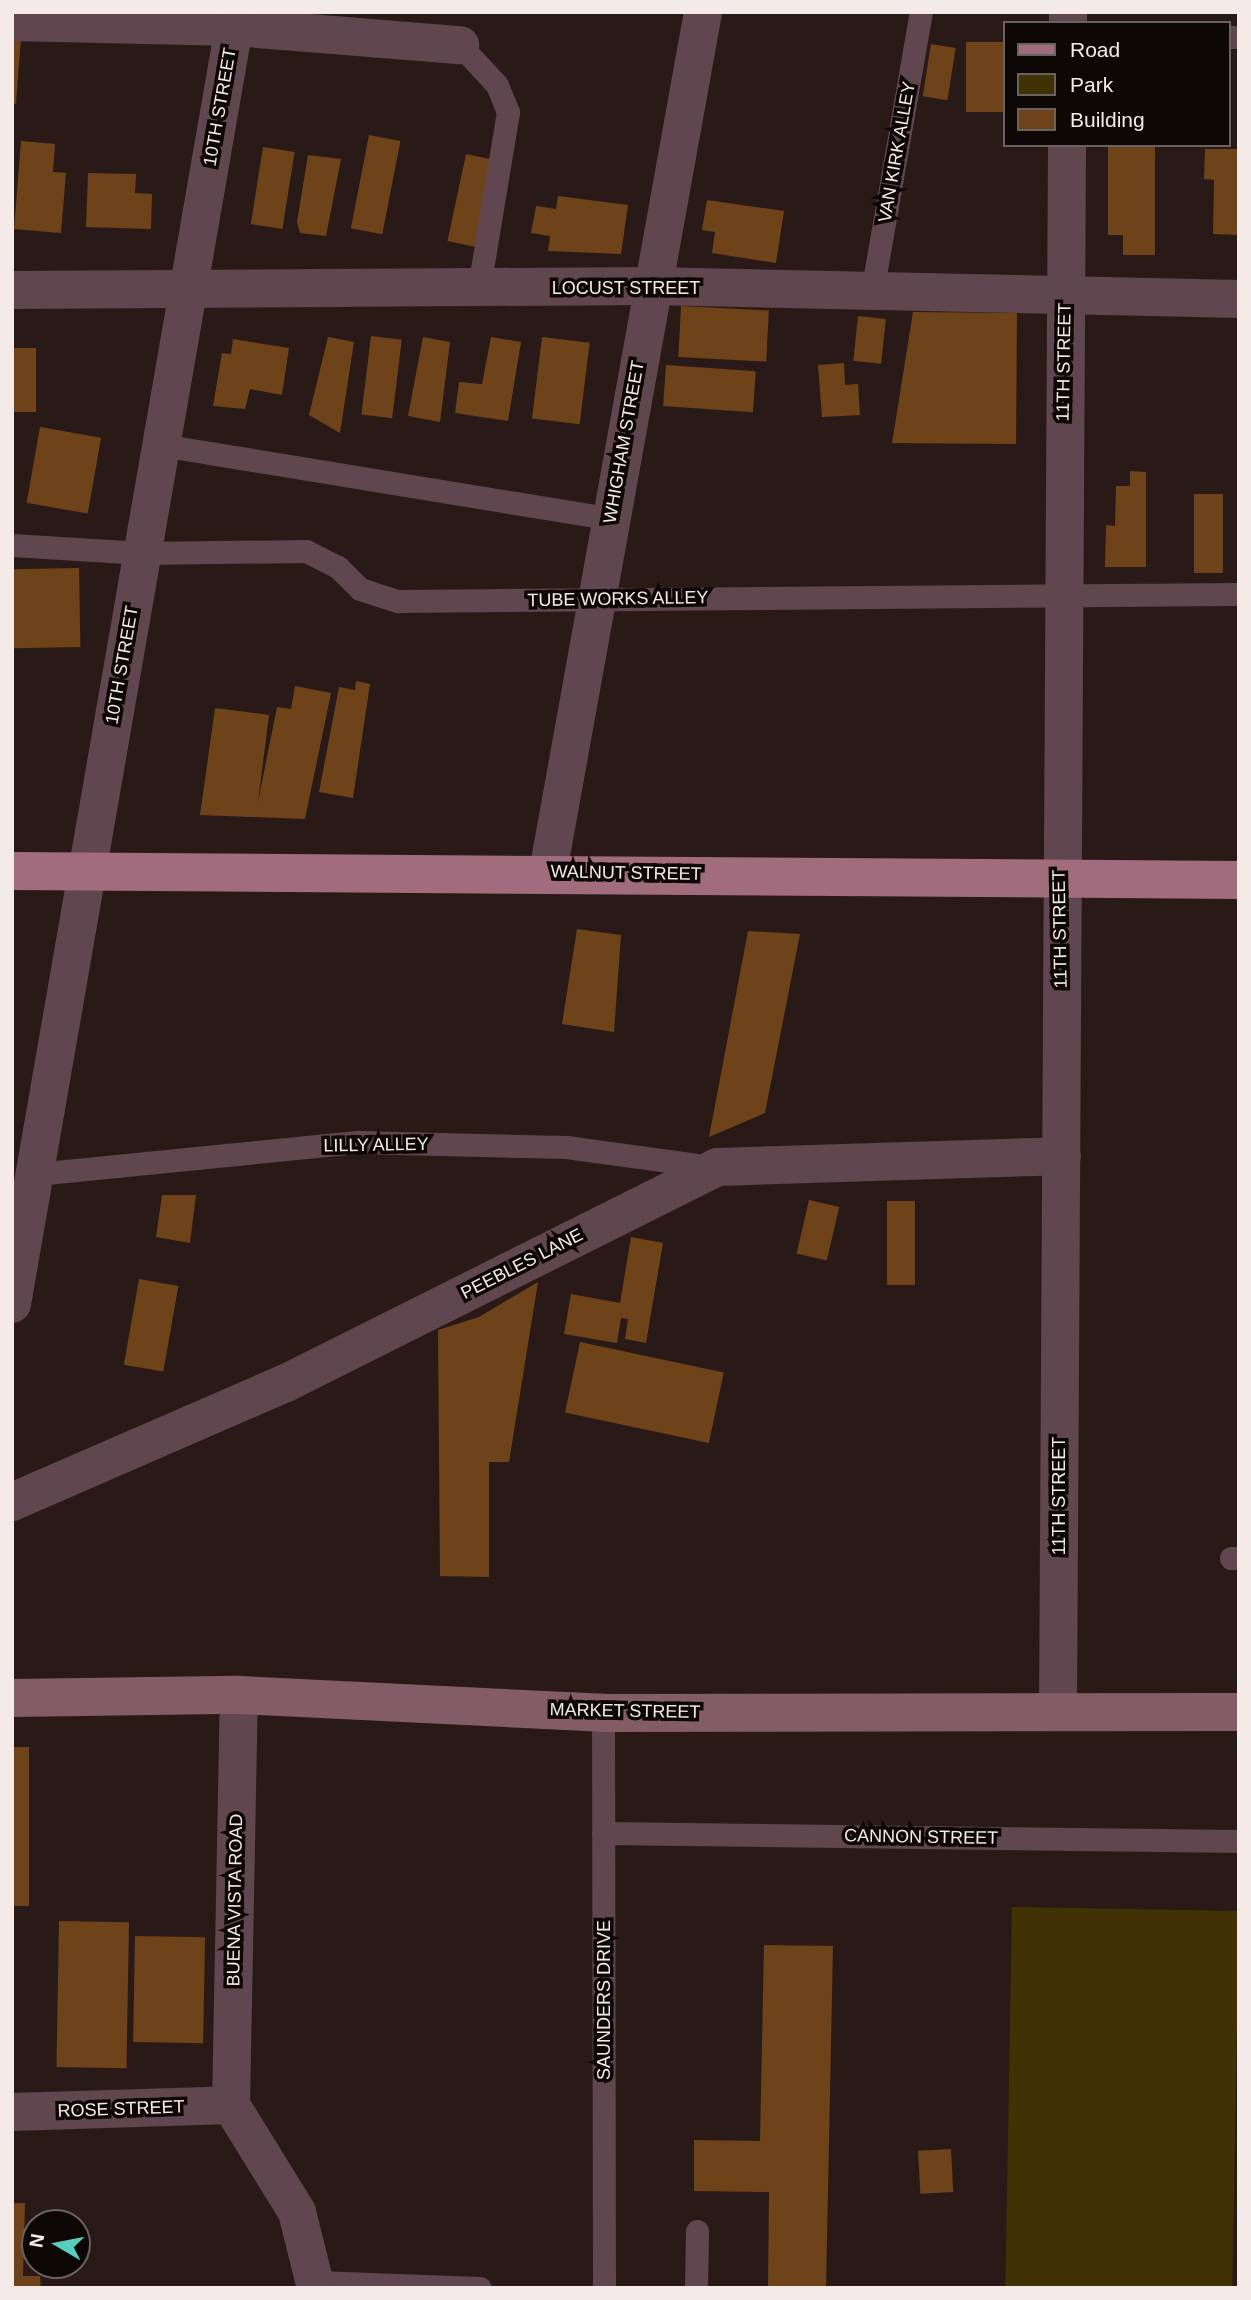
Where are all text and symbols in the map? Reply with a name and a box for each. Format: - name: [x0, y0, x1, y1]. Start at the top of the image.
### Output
- legend: [1002, 21, 1230, 147]
- text: Road: [1070, 38, 1120, 61]
- street label: 10TH STREET: [199, 46, 241, 168]
- text: Park: [1070, 73, 1113, 96]
- street label: VAN KIRK ALLEY: [874, 79, 920, 225]
- text: Building: [1070, 108, 1145, 131]
- street label: LOCUST STREET: [551, 277, 701, 299]
- street label: 11TH STREET: [1052, 302, 1076, 422]
- street label: WHIGHAM STREET: [599, 359, 649, 525]
- street label: TUBE WORKS ALLEY: [527, 587, 709, 611]
- street label: 10TH STREET: [101, 604, 143, 726]
- street label: WALNUT STREET: [550, 861, 702, 885]
- street label: 11TH STREET: [1048, 869, 1072, 989]
- street label: LILLY ALLEY: [322, 1133, 430, 1157]
- street label: PEEBLES LANE: [457, 1224, 587, 1304]
- street label: 11TH STREET: [1048, 1437, 1070, 1555]
- street label: MARKET STREET: [549, 1699, 701, 1723]
- street label: BUENA VISTA ROAD: [223, 1812, 247, 1988]
- street label: CANNON STREET: [844, 1825, 998, 1849]
- street label: SAUNDERS DRIVE: [593, 1920, 615, 2080]
- street label: ROSE STREET: [57, 2096, 185, 2122]
- north arrow: [21, 2209, 91, 2279]
- text: N: [25, 2232, 48, 2249]

